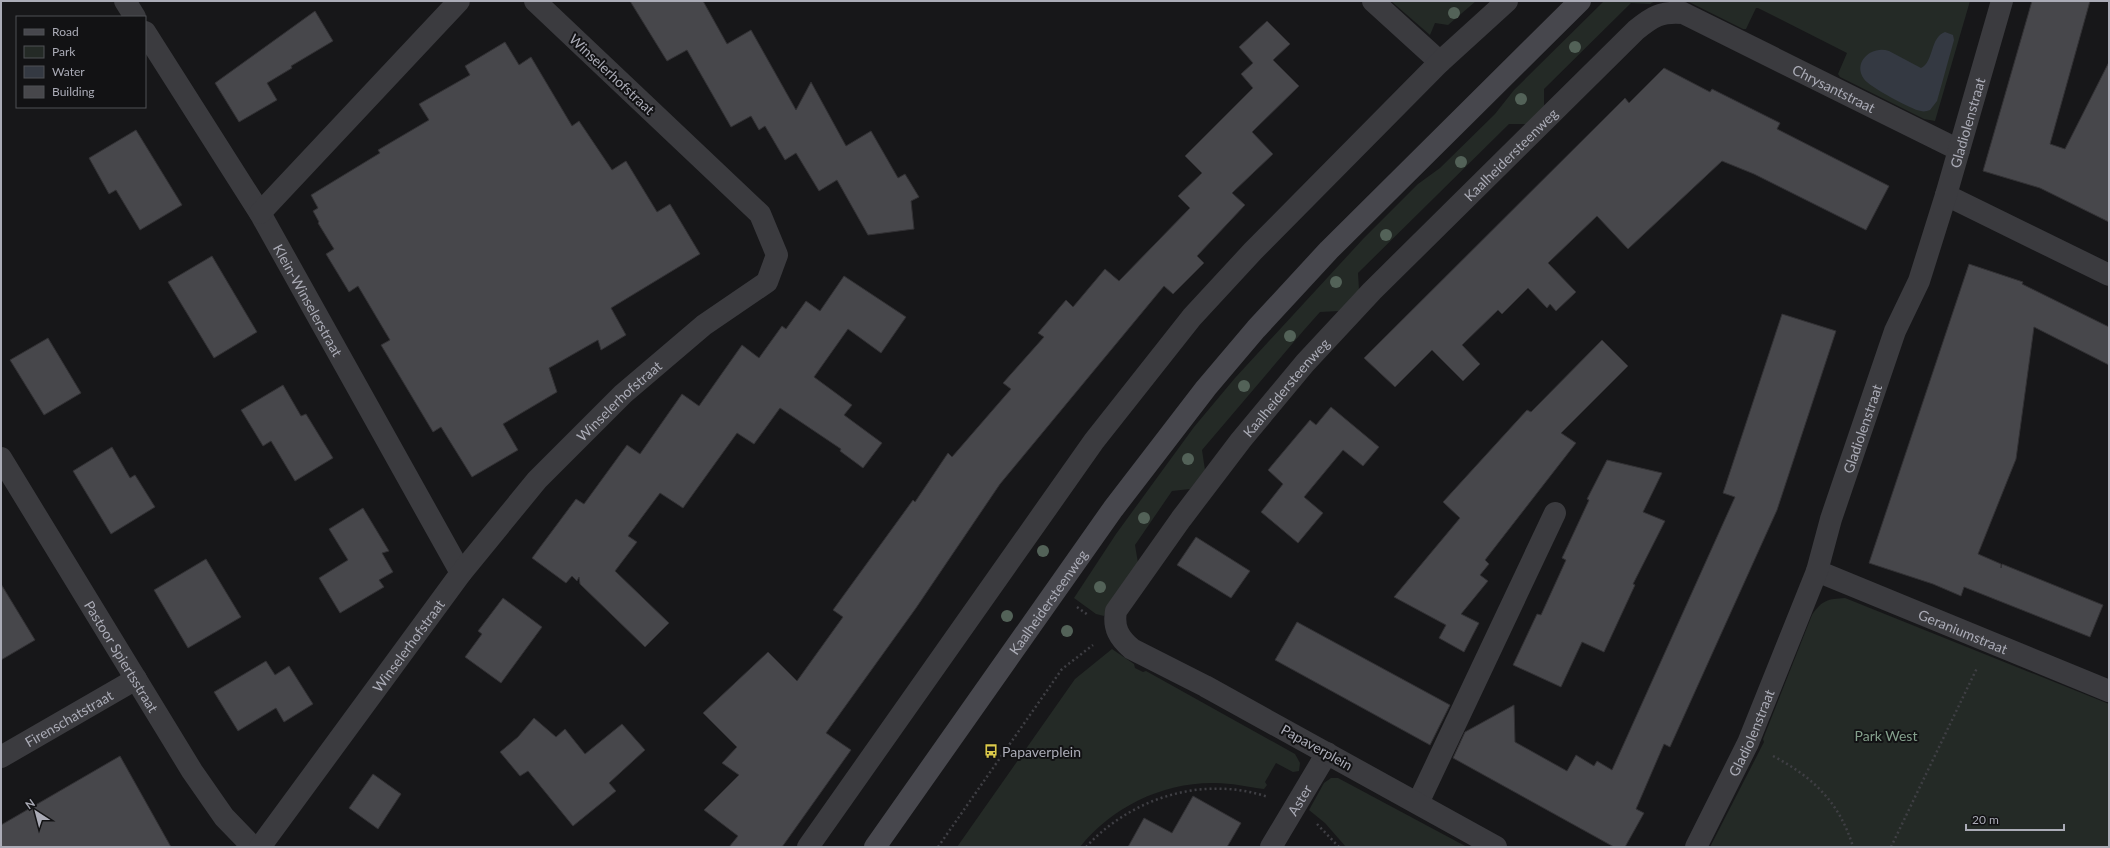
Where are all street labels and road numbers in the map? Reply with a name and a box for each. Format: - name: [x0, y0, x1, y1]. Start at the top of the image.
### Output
- street label: Winselerhofstraat: [566, 30, 658, 118]
- street label: Chrysantstraat: [1790, 60, 1878, 116]
- street label: Gladiolenstraat: [1946, 76, 1988, 170]
- street label: Kaalheidersteenweg: [1460, 104, 1561, 204]
- street label: Klein-Winselerstraat: [270, 241, 347, 359]
- street label: Kaalheidersteenweg: [1239, 334, 1333, 440]
- street label: Winselerhofstraat: [573, 357, 665, 444]
- street label: Gladiolenstraat: [1839, 382, 1885, 475]
- street label: Kaalheidersteenweg: [1005, 546, 1091, 658]
- street label: Winselerhofstraat: [368, 596, 447, 695]
- street label: Pastoor Spiertsstraat: [81, 597, 162, 715]
- street label: Geraniumstraat: [1916, 605, 2010, 657]
- street label: Firenschatstraat: [22, 686, 116, 750]
- street label: Gladiolenstraat: [1724, 687, 1777, 779]
- street label: Papaverplein: [1278, 720, 1356, 774]
- street label: Aster: [1283, 781, 1315, 818]

